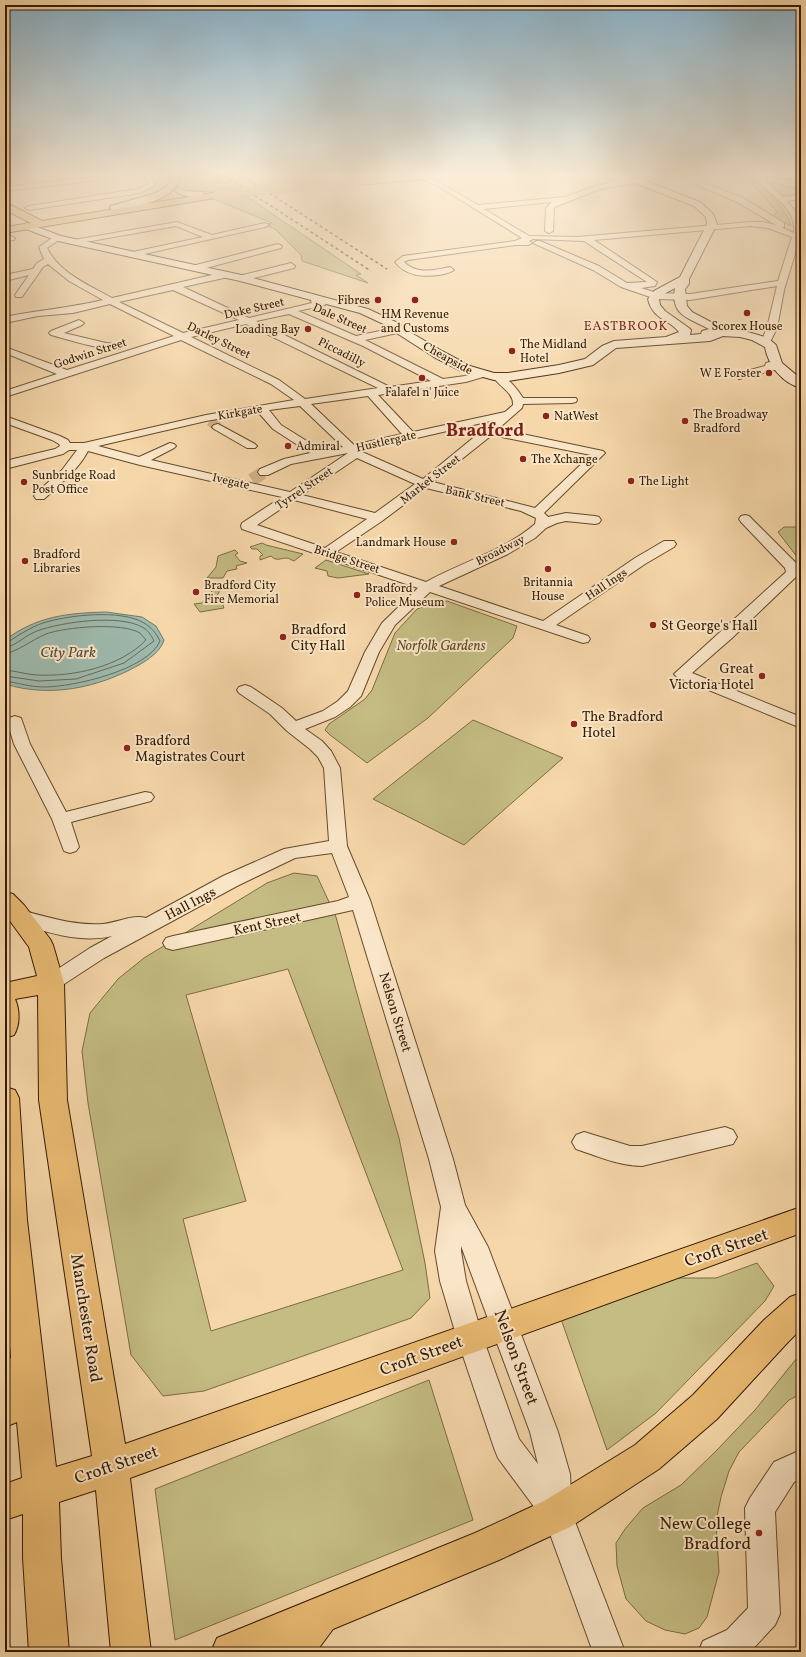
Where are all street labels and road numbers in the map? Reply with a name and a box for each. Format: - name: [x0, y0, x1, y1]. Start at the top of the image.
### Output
- street label: Duke Street: [222, 294, 286, 324]
- street label: Dale Street: [310, 300, 369, 338]
- street label: Darley Street: [184, 319, 253, 363]
- street label: Piccadilly: [315, 334, 368, 372]
- street label: Godwin Street: [52, 335, 129, 373]
- street label: Cheapside: [420, 339, 476, 379]
- street label: Kirkgate: [217, 401, 264, 425]
- street label: Hustlergate: [355, 427, 418, 457]
- street label: Market Street: [397, 451, 464, 508]
- street label: Tyrrel Street: [273, 464, 336, 514]
- street label: Ivegate: [211, 470, 251, 494]
- street label: Bank Street: [443, 482, 506, 512]
- street label: Broadway: [473, 531, 528, 570]
- street label: Bridge Street: [312, 542, 382, 578]
- street label: Hall Ings: [582, 565, 631, 605]
- street label: Hall Ings: [162, 883, 220, 926]
- street label: Kent Street: [232, 908, 303, 941]
- street label: Nelson Street: [373, 970, 416, 1055]
- street label: Croft Street: [682, 1223, 771, 1273]
- street label: Manchester Road: [64, 1252, 107, 1384]
- street label: Nelson Street: [488, 1307, 544, 1409]
- street label: Croft Street: [377, 1331, 466, 1382]
- street label: Croft Street: [72, 1440, 161, 1490]

